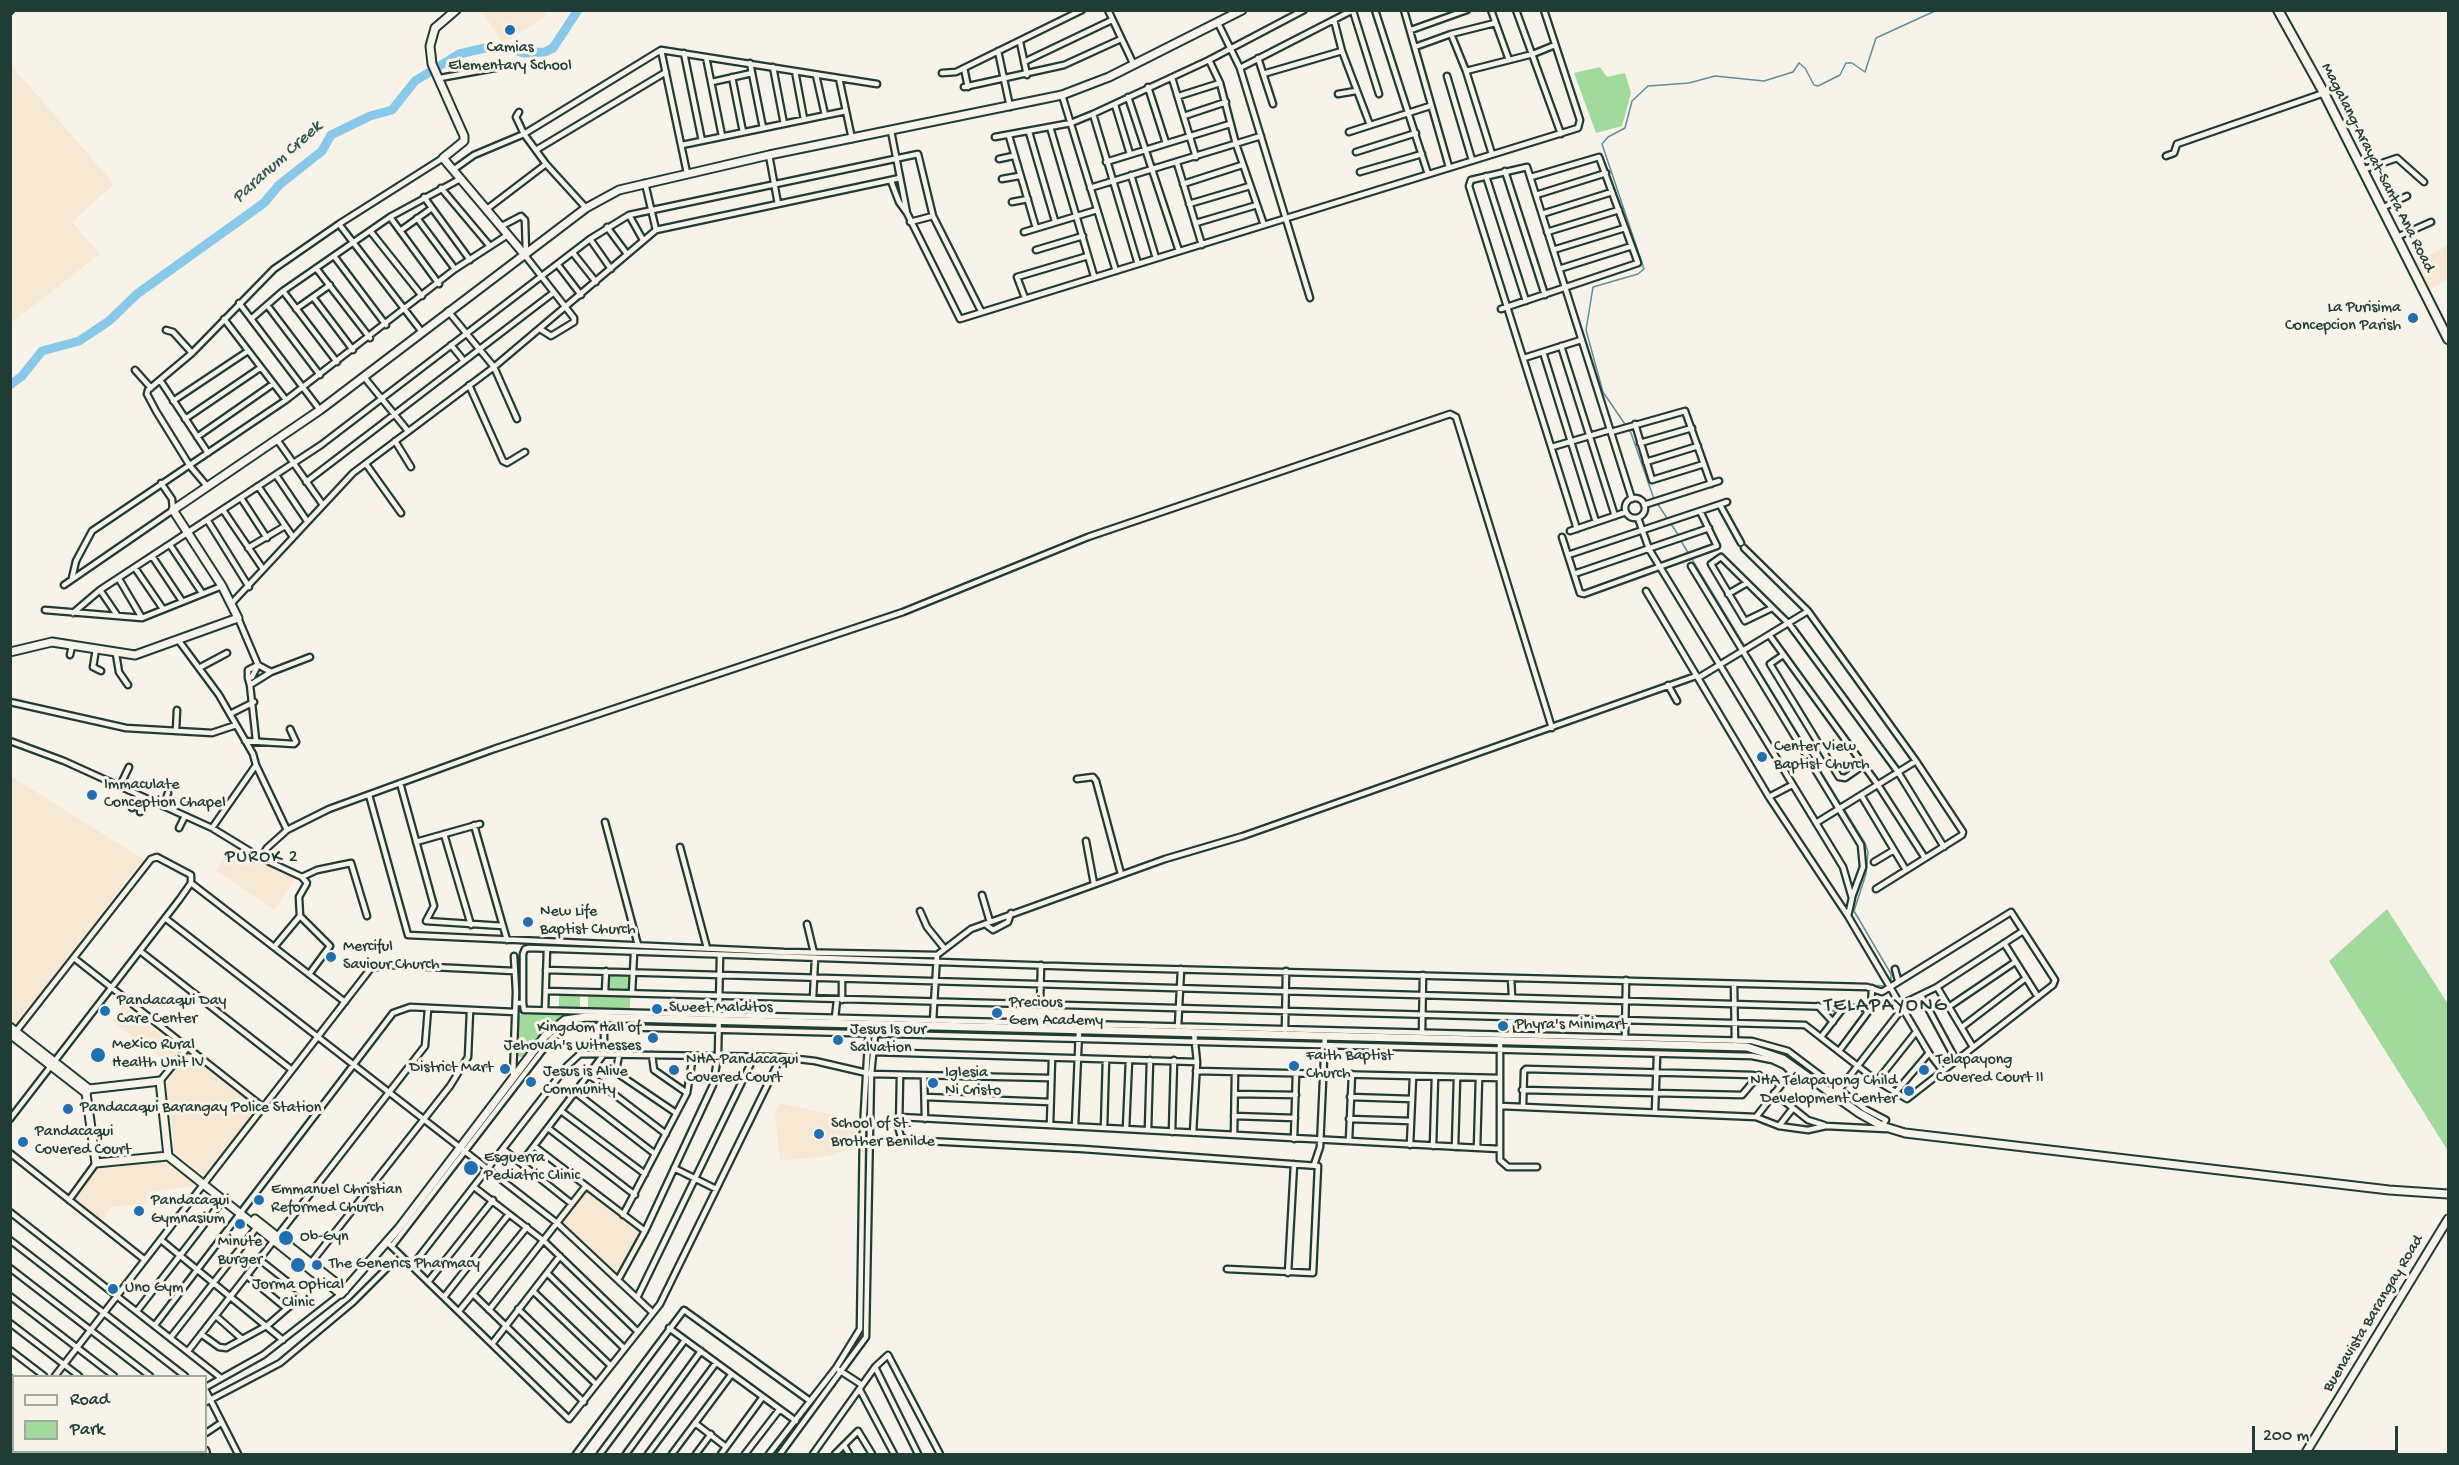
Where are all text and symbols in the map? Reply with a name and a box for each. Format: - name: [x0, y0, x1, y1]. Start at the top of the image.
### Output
- marker: Camias Elementary School: [503, 23, 517, 37]
- place label: Camias Elementary School: [448, 39, 572, 77]
- street label: Magalang-Arayat-Santa Ana Road: [2316, 60, 2438, 276]
- water label: Paranum Creek: [229, 117, 327, 209]
- place label: La Purisima Concepcion Parish: [2285, 299, 2401, 337]
- marker: La Purisima Concepcion Parish: [2406, 311, 2420, 325]
- place label: Center View Baptist Church: [1774, 738, 1870, 776]
- marker: Center View Baptist Church: [1755, 750, 1769, 764]
- place label: Immaculate Conception Chapel: [104, 776, 226, 814]
- marker: Immaculate Conception Chapel: [85, 788, 99, 802]
- district label: PUROK 2: [225, 847, 299, 869]
- place label: New Life Baptist Church: [540, 903, 636, 941]
- marker: New Life Baptist Church: [521, 915, 535, 929]
- place label: Merciful Saviour Church: [343, 938, 440, 976]
- marker: Merciful Saviour Church: [324, 950, 338, 964]
- place label: Pandacaqui Day Care Center: [117, 992, 226, 1030]
- place label: Precious Gem Academy: [1009, 994, 1103, 1032]
- district label: TELAPAYONG: [1824, 995, 1948, 1019]
- place label: Sweet Malditos: [669, 999, 773, 1019]
- marker: Sweet Malditos: [650, 1002, 664, 1016]
- marker: Pandacaqui Day Care Center: [98, 1004, 112, 1018]
- marker: Precious Gem Academy: [990, 1006, 1004, 1020]
- place label: Phyra's Minimart: [1515, 1016, 1627, 1036]
- place label: Kingdom Hall of Jehovah's Witnesses: [504, 1019, 641, 1057]
- marker: Phyra's Minimart: [1496, 1019, 1510, 1033]
- place label: Jesus Is Our Salvation: [850, 1021, 926, 1059]
- marker: Kingdom Hall of Jehovah's Witnesses: [646, 1031, 660, 1045]
- marker: Jesus Is Our Salvation: [831, 1033, 845, 1047]
- place label: Mexico Rural Health Unit IV: [112, 1036, 204, 1074]
- marker: Mexico Rural Health Unit IV: [89, 1046, 107, 1064]
- place label: Faith Baptist Church: [1306, 1047, 1393, 1085]
- place label: NHA-Pandacaqui Covered Court: [686, 1051, 798, 1089]
- place label: Telapayong Covered Court II: [1936, 1051, 2044, 1089]
- place label: District Mart: [410, 1059, 493, 1079]
- marker: Faith Baptist Church: [1287, 1059, 1301, 1073]
- marker: District Mart: [498, 1062, 512, 1076]
- place label: Jesus is Alive Community: [543, 1063, 628, 1101]
- marker: NHA-Pandacaqui Covered Court: [667, 1063, 681, 1077]
- marker: Telapayong Covered Court II: [1917, 1063, 1931, 1077]
- place label: Iglesia Ni Cristo: [945, 1064, 1001, 1102]
- place label: NHA Telapayong Child Development Center: [1750, 1072, 1897, 1110]
- marker: Jesus is Alive Community: [524, 1075, 538, 1089]
- marker: Iglesia Ni Cristo: [926, 1076, 940, 1090]
- marker: NHA Telapayong Child Development Center: [1902, 1084, 1916, 1098]
- place label: Pandacaqui Barangay Police Station: [80, 1099, 321, 1119]
- marker: Pandacaqui Barangay Police Station: [61, 1102, 75, 1116]
- place label: School of St. Brother Benilde: [831, 1115, 935, 1153]
- place label: Pandacaqui Covered Court: [35, 1123, 131, 1161]
- marker: School of St. Brother Benilde: [812, 1127, 826, 1141]
- marker: Pandacaqui Covered Court: [16, 1135, 30, 1149]
- place label: Esguerra Pediatric Clinic: [484, 1149, 580, 1187]
- marker: Esguerra Pediatric Clinic: [462, 1159, 480, 1177]
- place label: Emmanuel Christian Reformed Church: [271, 1181, 402, 1219]
- place label: Pandacaqui Gymnasium: [151, 1192, 229, 1230]
- marker: Emmanuel Christian Reformed Church: [252, 1193, 266, 1207]
- marker: Pandacaqui Gymnasium: [132, 1204, 146, 1218]
- marker: Minute Burger: [233, 1217, 247, 1231]
- place label: Ob-Gyn: [300, 1228, 349, 1248]
- marker: Ob-Gyn: [277, 1229, 295, 1247]
- street label: Buenavista Barangay Road: [2319, 1232, 2429, 1396]
- place label: Minute Burger: [218, 1233, 262, 1271]
- place label: The Generics Pharmacy: [329, 1255, 480, 1275]
- marker: Jorma Optical Clinic: [289, 1256, 307, 1274]
- marker: The Generics Pharmacy: [310, 1258, 324, 1272]
- place label: Jorma Optical Clinic: [252, 1276, 344, 1314]
- place label: Uno Gym: [125, 1279, 183, 1299]
- marker: Uno Gym: [106, 1282, 120, 1296]
- legend: [12, 1375, 207, 1453]
- text: Road: [70, 1390, 109, 1411]
- scale bar: [2255, 1414, 2400, 1452]
- text: Park: [70, 1420, 104, 1441]
- text: 200 m: [2263, 1426, 2309, 1447]

